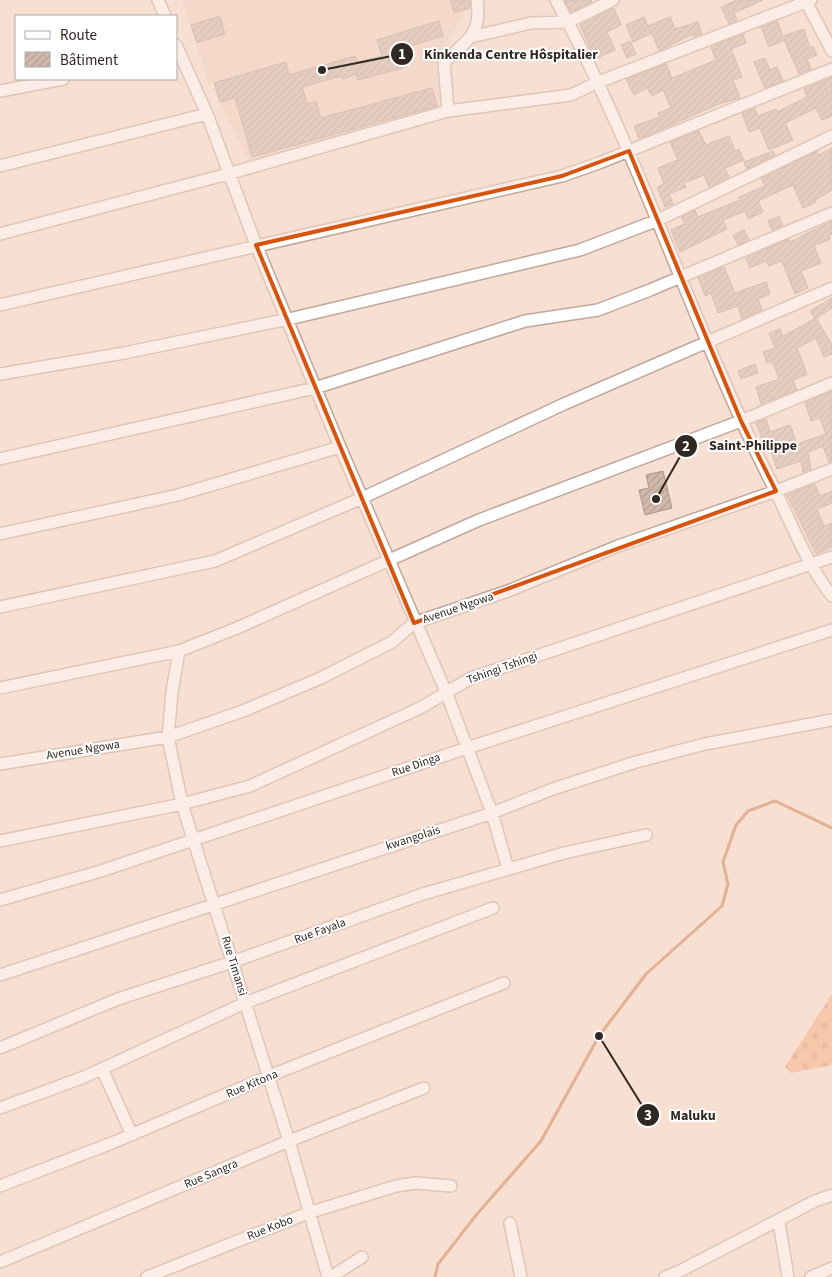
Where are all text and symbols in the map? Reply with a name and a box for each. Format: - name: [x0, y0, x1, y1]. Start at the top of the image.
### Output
- legend: [15, 15, 178, 80]
- text: Route: [60, 25, 97, 46]
- callout: Kinkenda Centre Hôspitalier: [389, 39, 608, 68]
- text: 1: [398, 44, 406, 65]
- text: Kinkenda Centre Hôspitalier: [424, 45, 598, 65]
- text: Bâtiment: [60, 50, 118, 71]
- callout: Saint-Philippe: [674, 431, 807, 460]
- text: 2: [682, 436, 690, 457]
- text: Saint-Philippe: [709, 436, 797, 456]
- street label: Avenue Ngowa: [420, 588, 496, 628]
- street label: Tshingi Tshingi: [464, 647, 540, 689]
- street label: Avenue Ngowa: [45, 736, 121, 764]
- street label: Rue Dinga: [389, 749, 443, 781]
- street label: kwangolais: [383, 821, 443, 855]
- street label: Rue Fayala: [292, 914, 348, 948]
- street label: Rue Timansi: [217, 934, 251, 998]
- street label: Rue Kitona: [224, 1066, 280, 1102]
- callout: Maluku: [635, 1101, 726, 1130]
- text: 3: [644, 1105, 652, 1126]
- text: Maluku: [670, 1106, 716, 1126]
- street label: Rue Sangra: [182, 1155, 240, 1193]
- street label: Rue Kobo: [244, 1211, 296, 1245]

